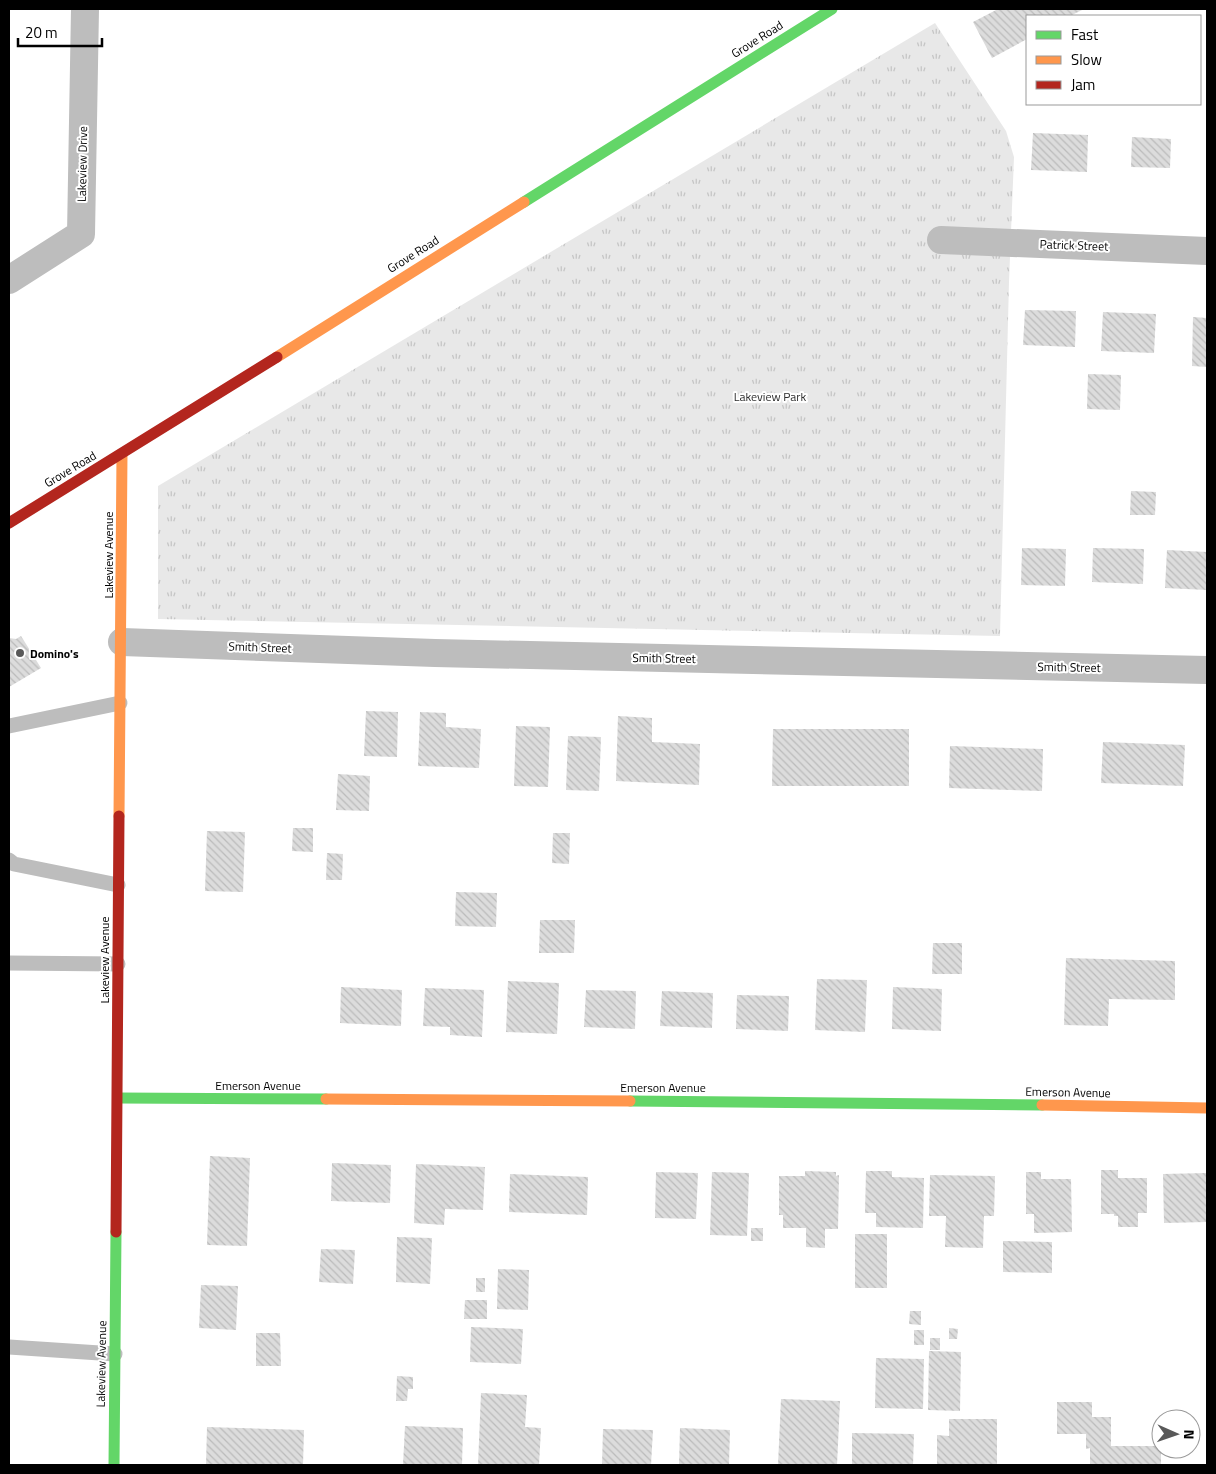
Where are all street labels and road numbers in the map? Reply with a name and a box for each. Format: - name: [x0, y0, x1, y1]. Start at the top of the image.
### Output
- street label: Grove Road: [727, 16, 787, 62]
- street label: Lakeview Drive: [72, 126, 92, 202]
- street label: Grove Road: [383, 231, 443, 277]
- street label: Patrick Street: [1039, 234, 1109, 256]
- street label: Grove Road: [40, 446, 100, 492]
- street label: Lakeview Avenue: [99, 511, 118, 599]
- street label: Smith Street: [228, 636, 293, 658]
- street label: Smith Street: [632, 648, 697, 668]
- street label: Smith Street: [1037, 657, 1102, 677]
- street label: Lakeview Avenue: [95, 916, 114, 1004]
- street label: Emerson Avenue: [215, 1076, 301, 1095]
- street label: Emerson Avenue: [620, 1078, 706, 1097]
- street label: Emerson Avenue: [1025, 1082, 1111, 1102]
- street label: Lakeview Avenue: [91, 1320, 111, 1408]

